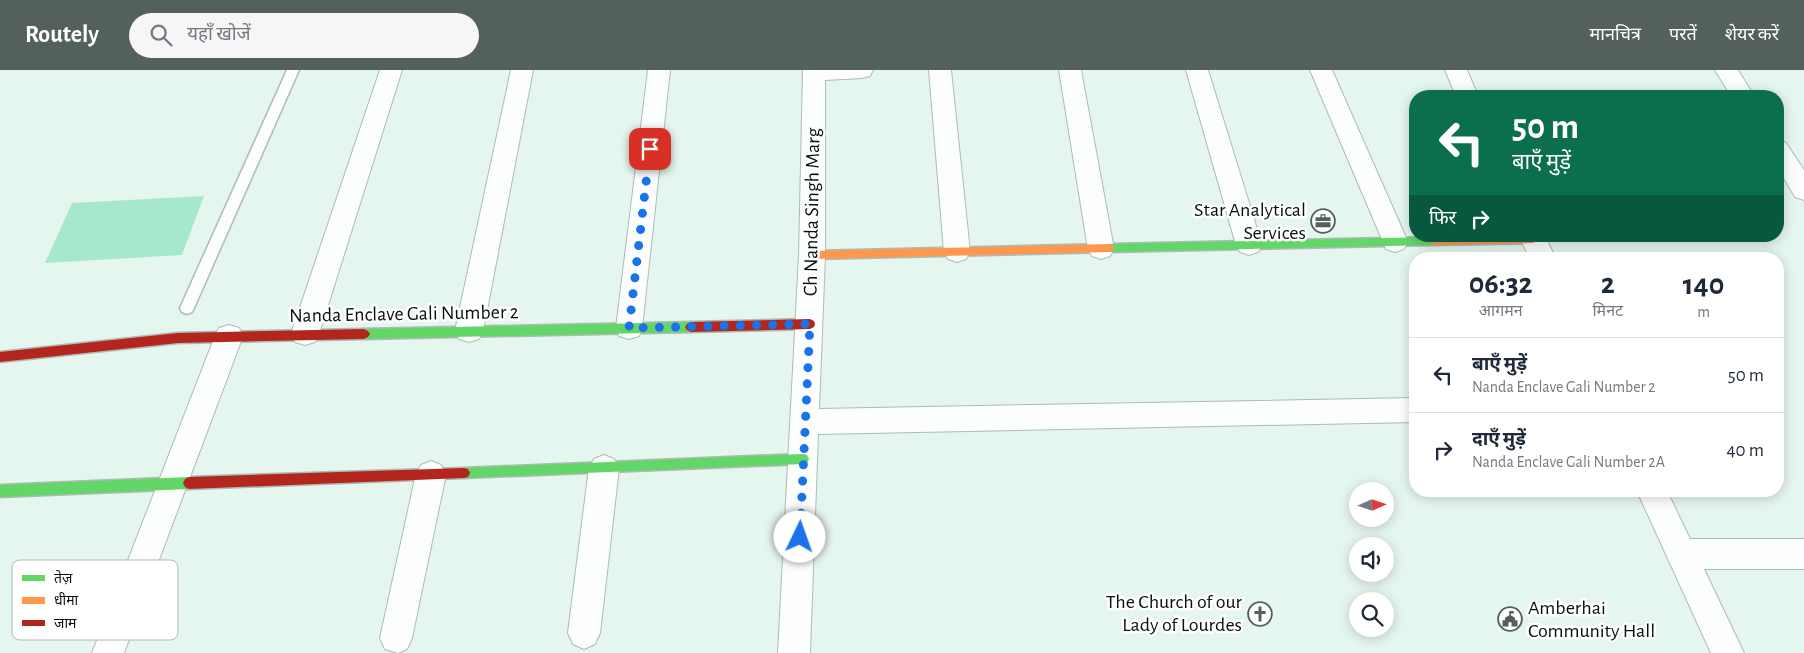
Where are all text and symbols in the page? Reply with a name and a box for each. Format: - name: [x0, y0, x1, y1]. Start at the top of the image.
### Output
- search box: [129, 13, 479, 58]
- icon: search: [147, 21, 175, 49]
- text: Routely: [25, 23, 99, 47]
- text: यहाँ खोजें: [187, 25, 251, 44]
- text: मानचित्र: [1589, 26, 1641, 44]
- text: परतें: [1669, 26, 1697, 44]
- text: शेयर करें: [1725, 26, 1779, 44]
- icon: left: [1429, 110, 1494, 175]
- text: 50 m: [1512, 110, 1579, 145]
- street label: Ch Nanda Singh Marg: [801, 127, 823, 296]
- pin: [629, 128, 671, 170]
- icon: arrive: [636, 135, 664, 163]
- text: बाएँ मुड़ें: [1512, 151, 1571, 173]
- place label: Star Analytical Services: [1194, 200, 1306, 243]
- icon: right: [1466, 205, 1494, 233]
- office icon: Star Analytical Services: [1310, 208, 1336, 234]
- text: फिर: [1429, 209, 1456, 228]
- text: 06:32: [1469, 269, 1533, 299]
- text: 2: [1601, 269, 1615, 299]
- text: 140: [1683, 270, 1724, 300]
- street label: Nanda Enclave Gali Number 2: [289, 302, 519, 326]
- text: आगमन: [1479, 303, 1523, 319]
- text: मिनट: [1592, 303, 1623, 319]
- text: m: [1697, 304, 1710, 320]
- text: बाएँ मुड़ें: [1472, 355, 1527, 374]
- icon: left: [1429, 361, 1457, 389]
- text: 50 m: [1728, 366, 1764, 385]
- text: Nanda Enclave Gali Number 2: [1472, 379, 1656, 395]
- text: दाएँ मुड़ें: [1472, 430, 1526, 449]
- icon: right: [1429, 436, 1457, 464]
- text: 40 m: [1726, 441, 1764, 460]
- text: Nanda Enclave Gali Number 2A: [1472, 454, 1665, 470]
- north arrow: [1349, 482, 1394, 528]
- map controls: [1349, 482, 1394, 637]
- position arrow: [773, 510, 825, 562]
- button: sound: [1349, 537, 1394, 582]
- legend: [12, 560, 178, 640]
- text: तेज़: [54, 569, 73, 586]
- text: धीमा: [54, 592, 79, 608]
- place label: The Church of our Lady of Lourdes: [1106, 592, 1243, 635]
- button: search: [1349, 592, 1394, 637]
- place label: Amberhai Community Hall: [1528, 598, 1655, 641]
- church icon: The Church of our Lady of Lourdes: [1247, 601, 1273, 627]
- public building icon: Amberhai Community Hall: [1497, 606, 1523, 632]
- text: जाम: [54, 617, 77, 631]

